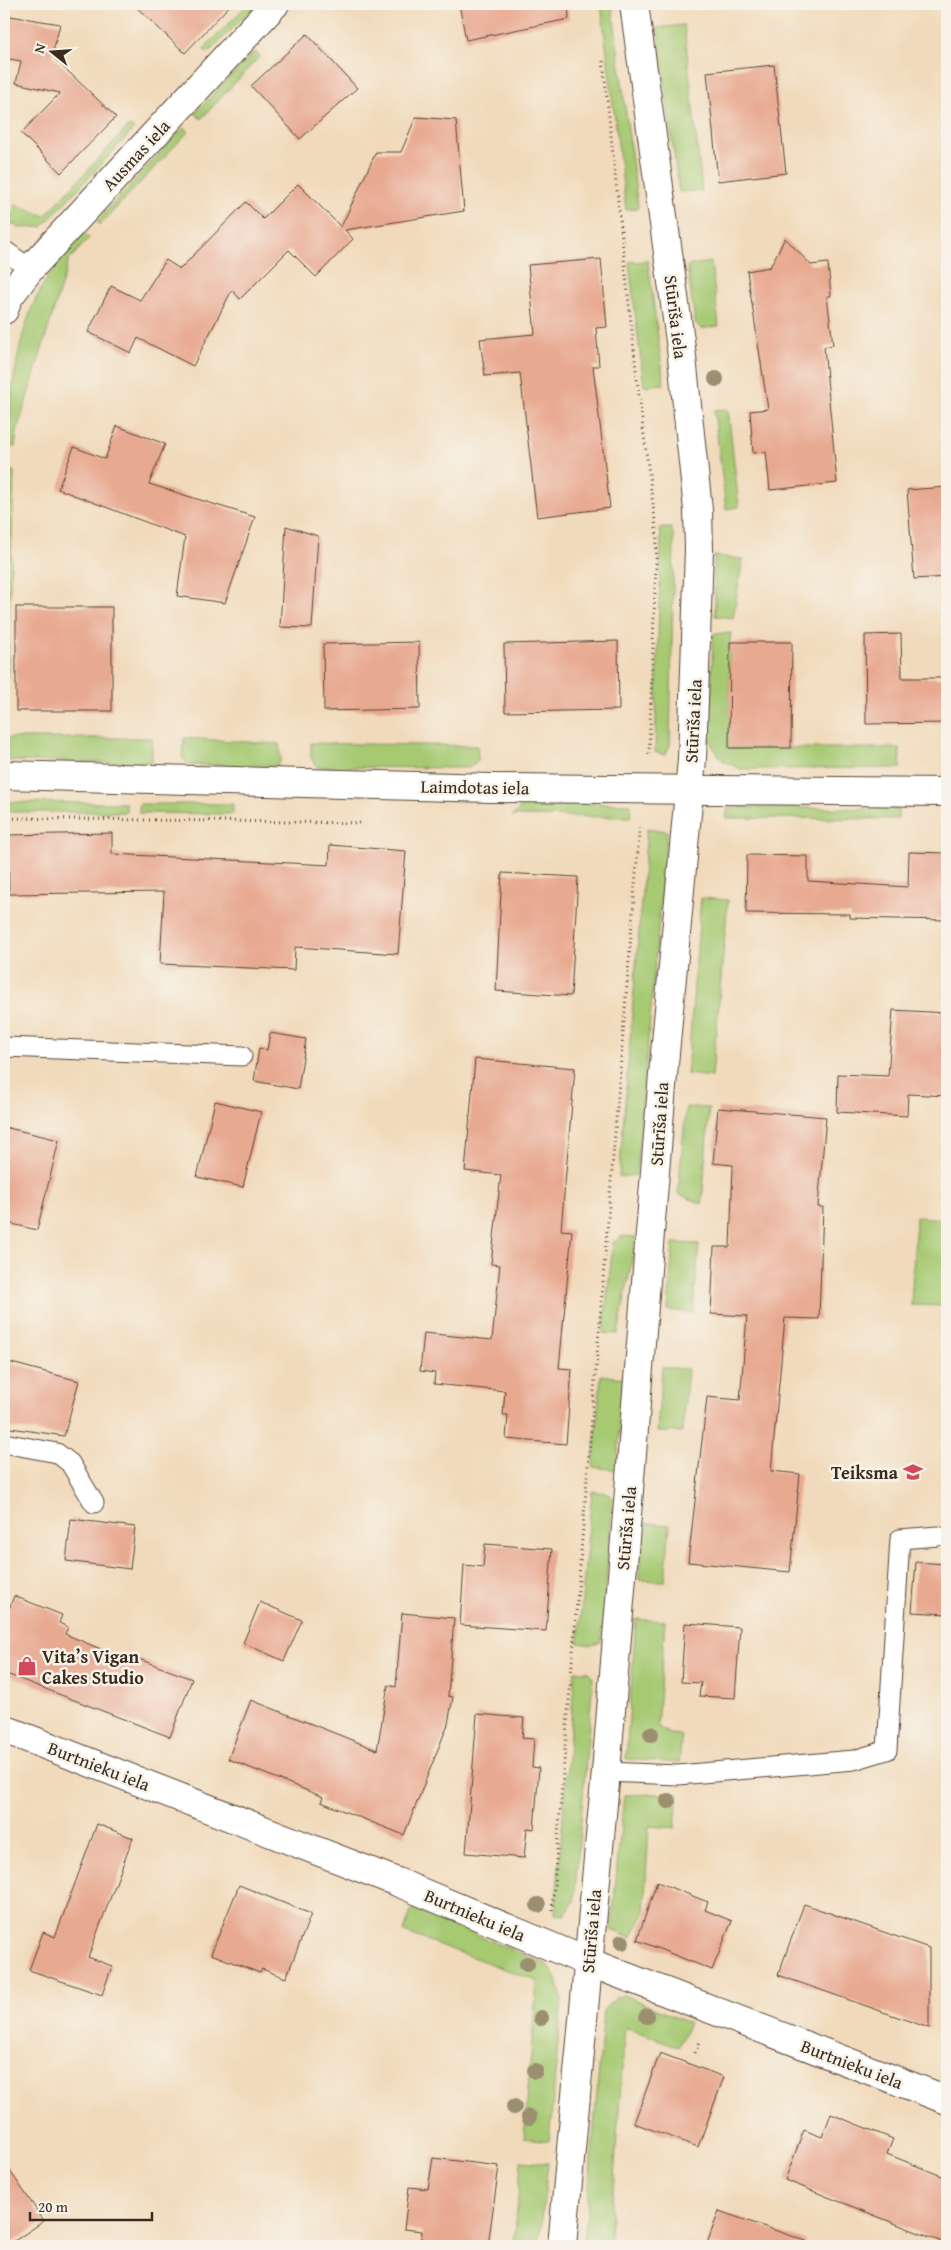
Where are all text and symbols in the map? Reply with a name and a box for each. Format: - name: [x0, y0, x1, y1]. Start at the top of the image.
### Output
- north arrow: [28, 28, 78, 78]
- text: N: [29, 40, 51, 56]
- street label: Ausmas iela: [96, 113, 177, 197]
- street label: Stūrīša iela: [657, 274, 695, 361]
- street label: Stūrīša iela: [677, 678, 709, 764]
- street label: Laimdotas iela: [420, 773, 530, 801]
- street label: Stūrīša iela: [643, 1081, 675, 1167]
- place label: Teiksma: [831, 1459, 899, 1486]
- school or university icon: Teiksma: [902, 1461, 924, 1483]
- street label: Stūrīša iela: [609, 1484, 643, 1571]
- place label: Vita’s Vigan Cakes Studio: [42, 1643, 144, 1691]
- shop icon: Vita’s Vigan Cakes Studio: [16, 1655, 38, 1677]
- street label: Burtnieku iela: [44, 1734, 154, 1798]
- street label: Burtnieku iela: [420, 1882, 530, 1949]
- street label: Stūrīša iela: [574, 1887, 608, 1974]
- street label: Burtnieku iela: [797, 2032, 907, 2096]
- scale bar: [30, 2190, 152, 2222]
- text: 20 m: [38, 2196, 69, 2217]

